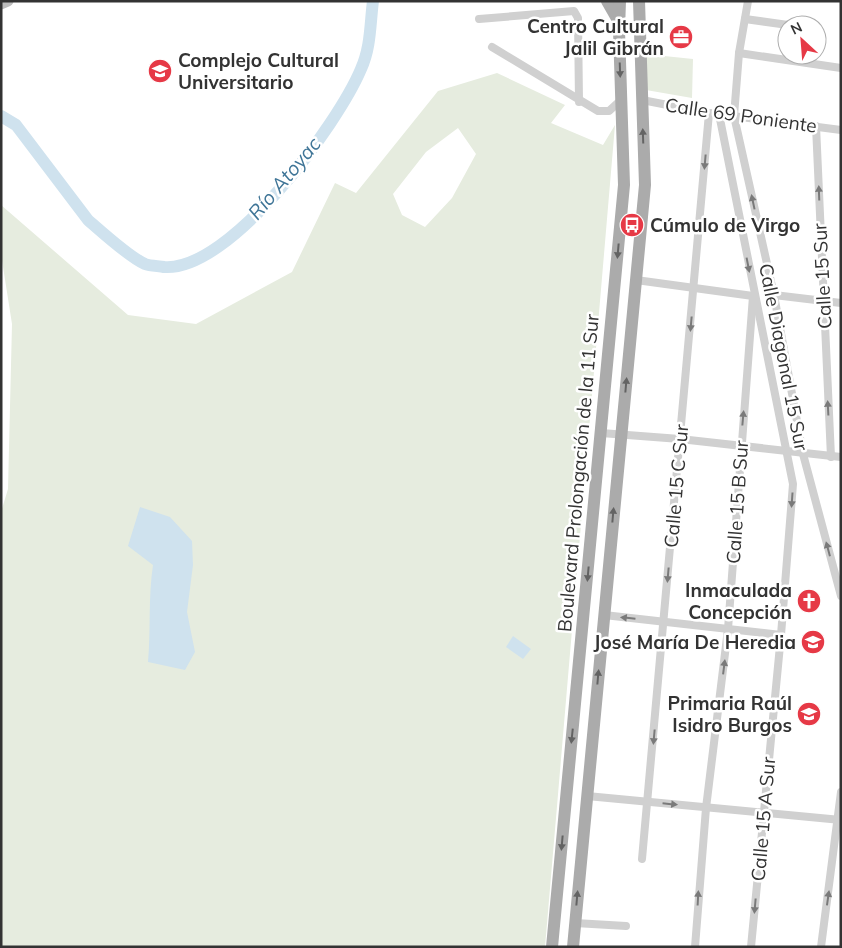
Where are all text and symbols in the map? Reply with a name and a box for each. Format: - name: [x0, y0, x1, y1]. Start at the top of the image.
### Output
- place label: Centro Cultural Jalil Gibrán: [527, 14, 664, 60]
- north arrow: [777, 15, 827, 65]
- text: N: [788, 18, 805, 39]
- office icon: Centro Cultural Jalil Gibrán: [668, 24, 694, 50]
- place label: Complejo Cultural Universitario: [178, 48, 339, 94]
- school or university icon: Complejo Cultural Universitario: [147, 58, 173, 84]
- one-way arrow: [616, 62, 624, 78]
- street label: Calle 69 Poniente: [664, 92, 818, 138]
- one-way arrow: [639, 128, 647, 144]
- water label: Río Atoyac: [242, 132, 326, 224]
- one-way arrow: [701, 154, 709, 170]
- one-way arrow: [814, 185, 822, 201]
- one-way arrow: [749, 195, 757, 210]
- bus stop icon: Cúmulo de Virgo: [619, 212, 645, 238]
- place label: Cúmulo de Virgo: [650, 213, 800, 237]
- street label: Calle 15 Sur: [807, 222, 837, 330]
- one-way arrow: [614, 243, 622, 259]
- one-way arrow: [744, 258, 752, 274]
- street label: Calle Diagonal 15 Sur: [754, 261, 814, 453]
- street label: Boulevard Prolongación de la 11 Sur: [552, 313, 604, 633]
- one-way arrow: [687, 316, 695, 332]
- one-way arrow: [622, 377, 630, 393]
- one-way arrow: [824, 400, 832, 416]
- one-way arrow: [740, 410, 748, 426]
- street label: Calle 15 C Sur: [659, 423, 693, 549]
- street label: Calle 15 B Sur: [721, 439, 753, 565]
- one-way arrow: [788, 493, 796, 509]
- one-way arrow: [610, 506, 618, 522]
- one-way arrow: [824, 542, 832, 557]
- one-way arrow: [584, 566, 592, 582]
- one-way arrow: [664, 567, 672, 583]
- place label: Inmaculada Concepción: [685, 578, 792, 624]
- church icon: Inmaculada Concepción: [796, 588, 822, 614]
- one-way arrow: [620, 614, 636, 622]
- school or university icon: José María De Heredia: [800, 629, 826, 655]
- place label: José María De Heredia: [594, 630, 796, 654]
- one-way arrow: [720, 659, 728, 675]
- one-way arrow: [594, 669, 602, 685]
- place label: Primaria Raúl Isidro Burgos: [668, 691, 792, 737]
- school or university icon: Primaria Raúl Isidro Burgos: [796, 701, 822, 727]
- one-way arrow: [568, 728, 576, 744]
- one-way arrow: [649, 729, 657, 745]
- street label: Calle 15 A Sur: [746, 756, 780, 882]
- one-way arrow: [662, 800, 678, 808]
- one-way arrow: [558, 835, 566, 851]
- one-way arrow: [573, 890, 581, 906]
- one-way arrow: [694, 890, 702, 906]
- one-way arrow: [824, 890, 832, 906]
- one-way arrow: [751, 898, 759, 914]

